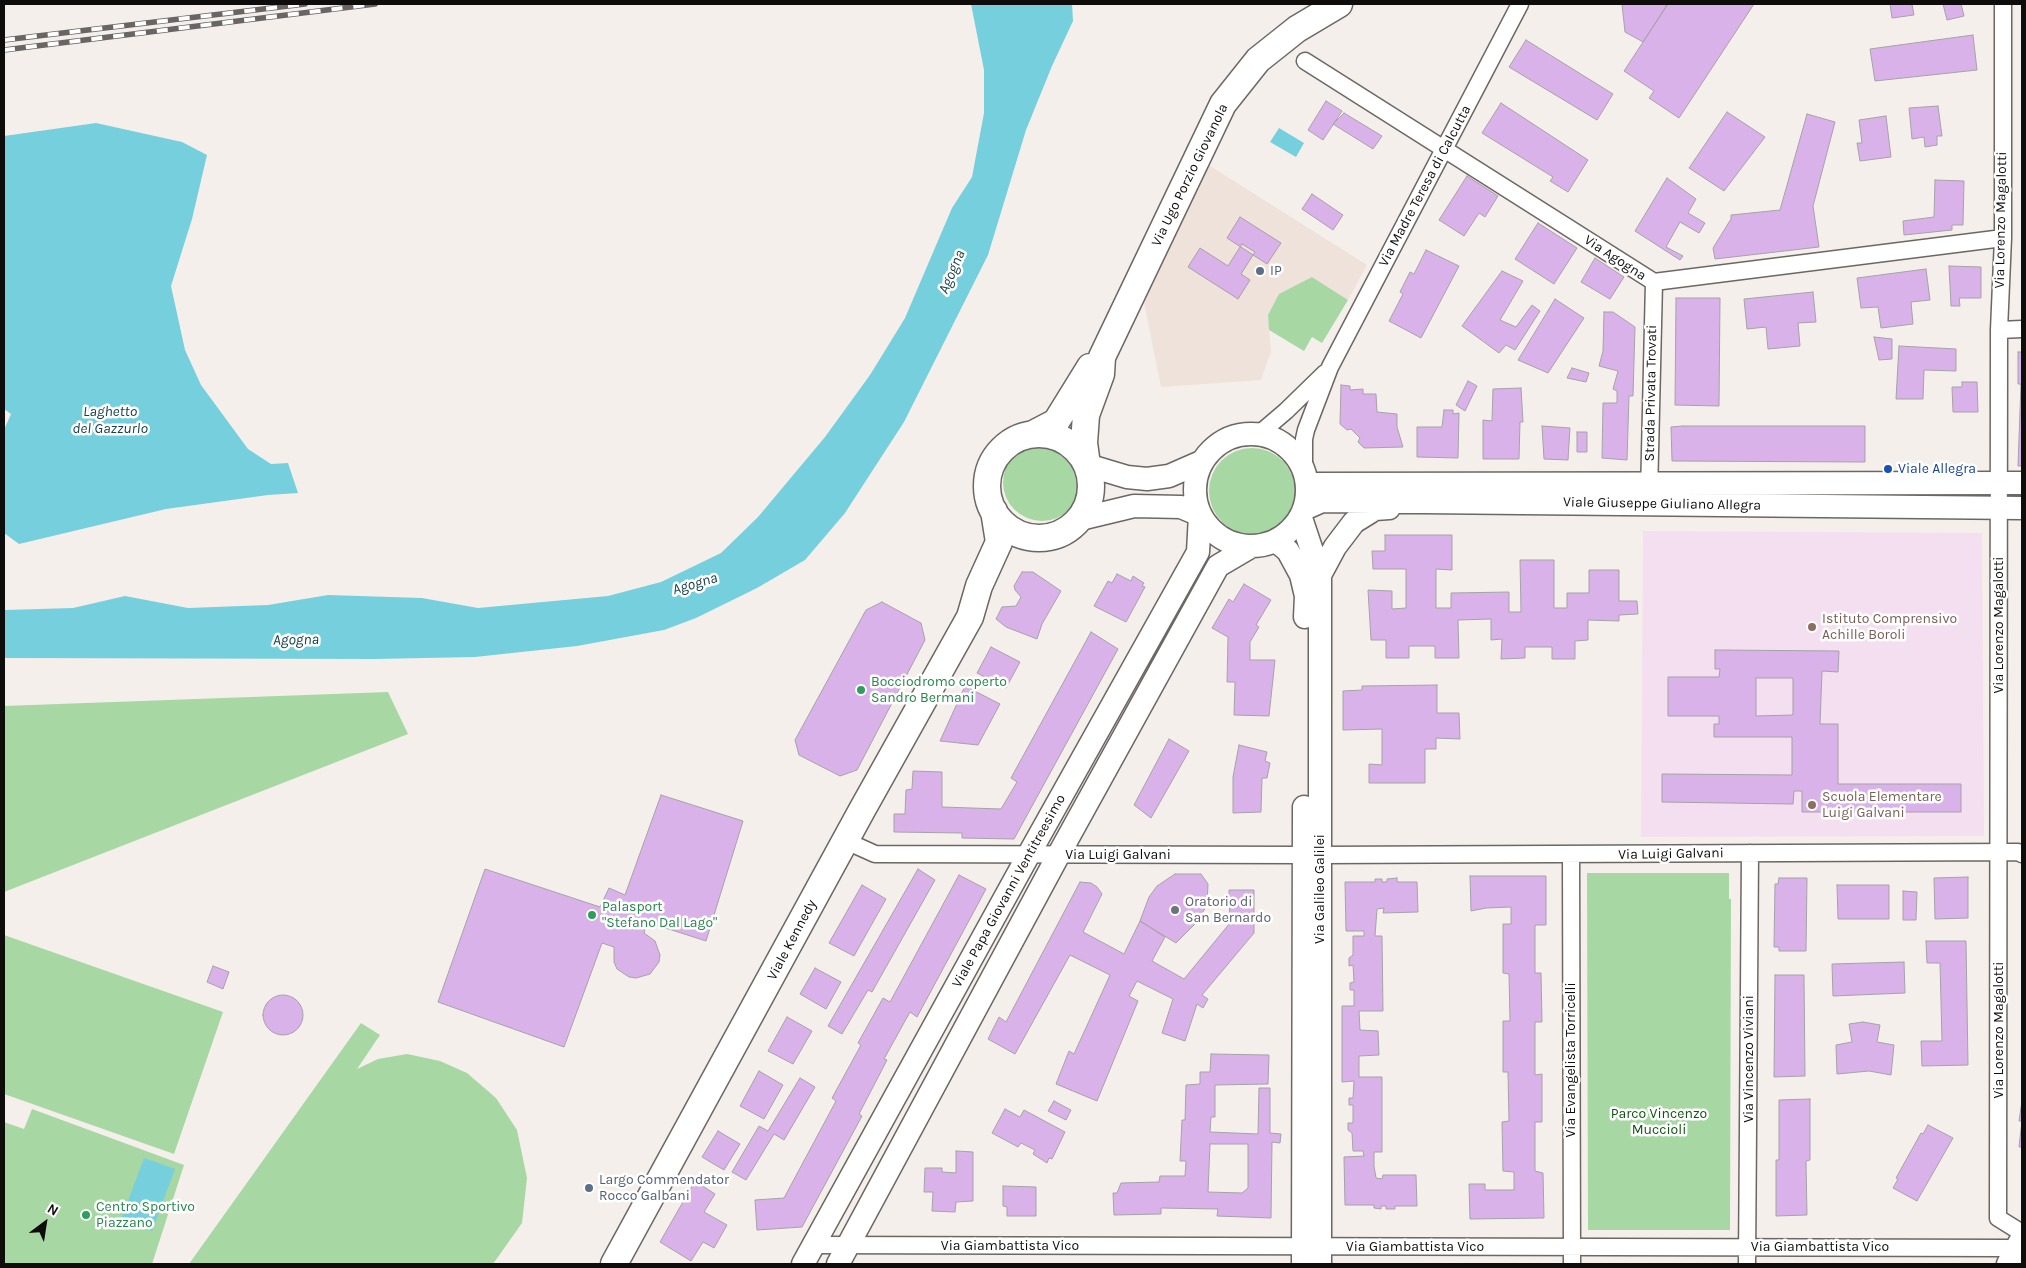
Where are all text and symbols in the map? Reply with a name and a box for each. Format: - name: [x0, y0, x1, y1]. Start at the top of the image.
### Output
- street label: Via Ugo Porzio Giovanola: [1148, 101, 1232, 249]
- street label: Via Madre Teresa di Calcutta: [1375, 102, 1475, 270]
- street label: Via Lorenzo Magalotti: [1991, 151, 2011, 289]
- street label: Via Agogna: [1581, 232, 1649, 284]
- water label: Agogna: [935, 247, 969, 297]
- place label: IP: [1270, 263, 1282, 279]
- marker: IP: [1254, 265, 1266, 277]
- street label: Strada Privata Trovati: [1641, 325, 1661, 461]
- water label: Laghetto del Gazzurlo: [72, 403, 148, 438]
- place label: Viale Allegra: [1898, 461, 1976, 477]
- marker: Viale Allegra: [1882, 463, 1894, 475]
- street label: Viale Giuseppe Giuliano Allegra: [1563, 494, 1761, 514]
- street label: Via Lorenzo Magalotti: [1991, 556, 2007, 694]
- water label: Agogna: [670, 569, 720, 599]
- place label: Istituto Comprensivo Achille Boroli: [1822, 611, 1957, 644]
- marker: Istituto Comprensivo Achille Boroli: [1806, 621, 1818, 633]
- water label: Agogna: [273, 631, 319, 649]
- place label: Bocciodromo coperto Sandro Bermani: [871, 674, 1007, 706]
- marker: Bocciodromo coperto Sandro Bermani: [855, 684, 867, 696]
- place label: Scuola Elementare Luigi Galvani: [1822, 789, 1942, 822]
- street label: Viale Papa Giovanni Ventitreesimo: [949, 791, 1069, 991]
- marker: Scuola Elementare Luigi Galvani: [1806, 799, 1818, 811]
- street label: Via Galileo Galilei: [1312, 834, 1328, 944]
- street label: Via Luigi Galvani: [1618, 845, 1724, 863]
- street label: Via Luigi Galvani: [1065, 847, 1171, 863]
- place label: Oratorio di San Bernardo: [1185, 894, 1271, 926]
- street label: Viale Kennedy: [764, 897, 820, 983]
- place label: Palasport "Stefano Dal Lago": [602, 899, 717, 932]
- marker: Oratorio di San Bernardo: [1169, 904, 1181, 916]
- marker: Palasport "Stefano Dal Lago": [586, 909, 598, 921]
- street label: Via Lorenzo Magalotti: [1991, 961, 2007, 1099]
- street label: Via Evangelista Torricelli: [1563, 982, 1579, 1138]
- street label: Via Vincenzo Viviani: [1741, 995, 1757, 1123]
- park label: Parco Vincenzo Muccioli: [1611, 1106, 1707, 1138]
- place label: Largo Commendator Rocco Galbani: [599, 1172, 729, 1204]
- marker: Largo Commendator Rocco Galbani: [583, 1182, 595, 1194]
- north arrow: [20, 1198, 70, 1248]
- place label: Centro Sportivo Piazzano: [96, 1199, 195, 1232]
- text: N: [44, 1200, 62, 1220]
- marker: Centro Sportivo Piazzano: [80, 1209, 92, 1221]
- street label: Via Giambattista Vico: [941, 1238, 1079, 1254]
- street label: Via Giambattista Vico: [1346, 1239, 1484, 1255]
- street label: Via Giambattista Vico: [1751, 1239, 1889, 1255]

